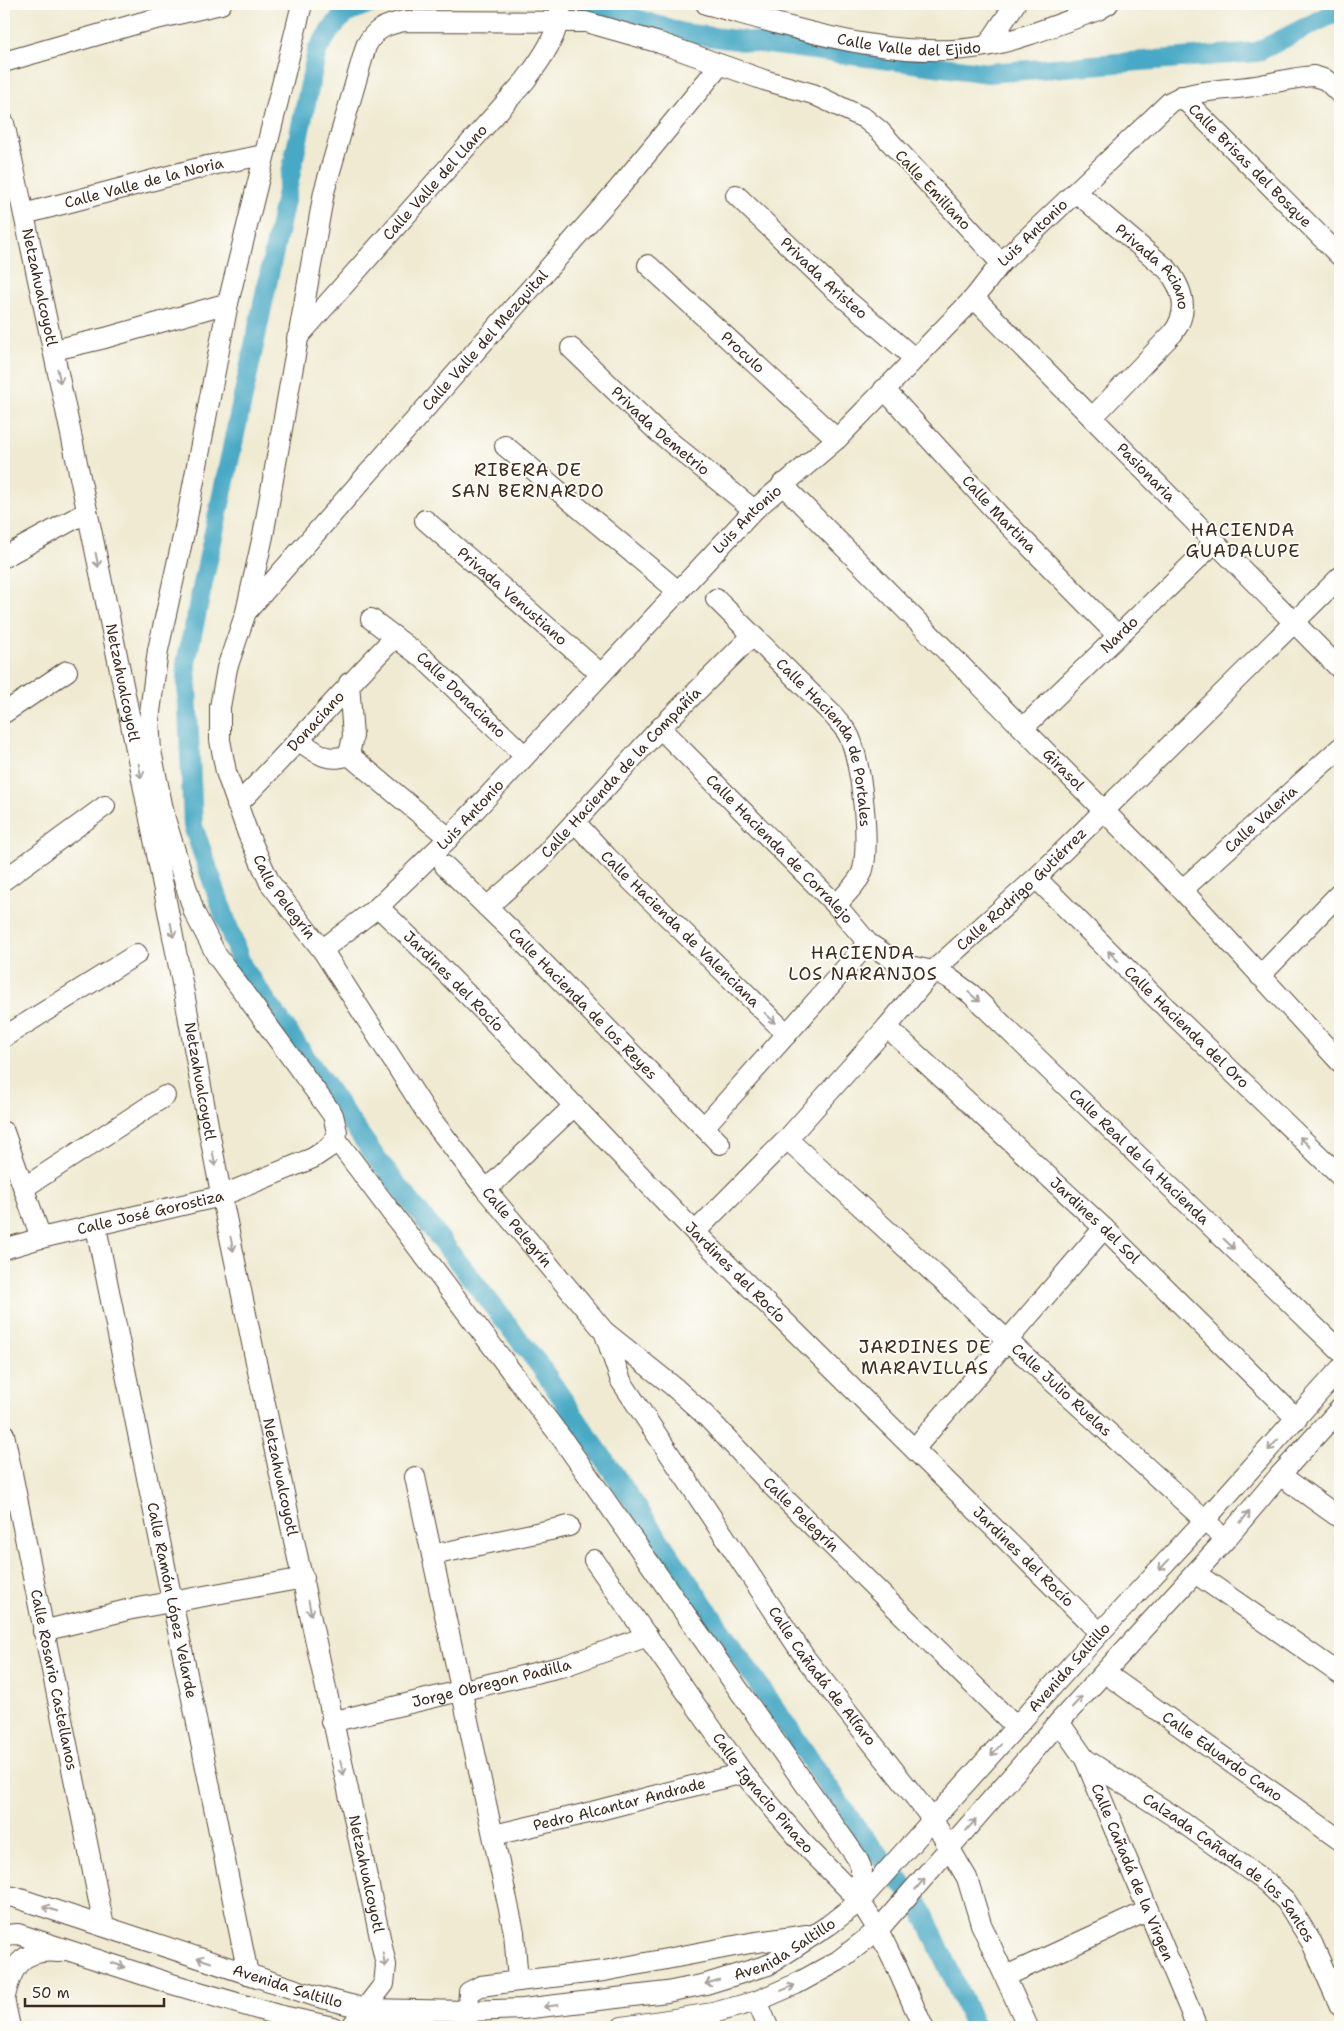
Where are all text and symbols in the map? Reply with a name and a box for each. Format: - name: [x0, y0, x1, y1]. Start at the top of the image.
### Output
- street label: Calle Valle del Ejido: [835, 29, 982, 60]
- street label: Calle Brisas del Bosque: [1184, 99, 1316, 232]
- street label: Calle Valle del Llano: [378, 120, 492, 245]
- street label: Calle Emiliano: [891, 146, 975, 234]
- street label: Calle Valle de la Noria: [62, 153, 226, 213]
- street label: Luis Antonio: [993, 195, 1072, 271]
- street label: Privada Aciano: [1111, 219, 1193, 310]
- street label: Netzahualcoyotl: [17, 226, 62, 348]
- street label: Privada Aristeo: [776, 233, 872, 324]
- street label: Calle Valle del Mezquital: [418, 265, 553, 415]
- street label: Proculo: [717, 327, 769, 378]
- one-way arrow: [55, 367, 64, 383]
- street label: Privada Demetrio: [607, 382, 714, 480]
- street label: Pasionaria: [1112, 438, 1180, 507]
- district label: RIBERA DE SAN BERNARDO: [451, 458, 605, 503]
- street label: Calle Martina: [958, 471, 1041, 558]
- street label: Luis Antonio: [708, 481, 786, 558]
- district label: HACIENDA GUADALUPE: [1185, 518, 1301, 563]
- street label: Privada Venustiano: [453, 543, 572, 650]
- one-way arrow: [92, 552, 102, 568]
- street label: Nardo: [1096, 612, 1142, 658]
- street label: Netzahualcoyotl: [101, 622, 144, 744]
- street label: Calle Donaciano: [413, 647, 510, 742]
- street label: Calle Hacienda de Portales: [771, 654, 875, 827]
- street label: Calle Hacienda de la Compañía: [537, 682, 706, 862]
- street label: Donaciano: [283, 687, 349, 756]
- street label: Girasol: [1038, 744, 1089, 795]
- one-way arrow: [136, 762, 145, 778]
- street label: Calle Hacienda de Corralejo: [702, 770, 857, 928]
- street label: Luis Antonio: [432, 775, 508, 855]
- street label: Calle Valeria: [1220, 781, 1302, 857]
- street label: Calle Rodrigo Gutiérrez: [952, 823, 1091, 955]
- street label: Calle Hacienda de Valenciana: [596, 846, 764, 1012]
- street label: Calle Pelegrín: [249, 851, 320, 943]
- one-way arrow: [168, 922, 177, 938]
- street label: Calle Hacienda de los Reyes: [504, 923, 662, 1084]
- street label: Jardines del Rocío: [399, 926, 508, 1036]
- district label: HACIENDA LOS NARANJOS: [788, 941, 938, 986]
- one-way arrow: [1107, 949, 1119, 962]
- street label: Calle Hacienda del Oro: [1120, 962, 1253, 1093]
- one-way arrow: [967, 991, 980, 1003]
- one-way arrow: [764, 1011, 776, 1023]
- street label: Netzahualcoyotl: [180, 1020, 221, 1142]
- street label: Calle Real de la Hacienda: [1065, 1084, 1214, 1230]
- one-way arrow: [1299, 1136, 1311, 1148]
- one-way arrow: [210, 1150, 220, 1166]
- street label: Jardines del Sol: [1046, 1173, 1145, 1268]
- street label: Calle Pelegrín: [478, 1183, 556, 1271]
- street label: Calle José Gorostiza: [75, 1186, 226, 1239]
- street label: Jardines del Rocío: [681, 1218, 790, 1327]
- one-way arrow: [227, 1236, 237, 1252]
- one-way arrow: [1223, 1238, 1235, 1250]
- district label: JARDINES DE MARAVILLAS: [858, 1335, 992, 1380]
- street label: Calle Julio Ruelas: [1007, 1339, 1116, 1441]
- street label: Netzahualcoyotl: [258, 1416, 303, 1538]
- one-way arrow: [1268, 1438, 1279, 1451]
- street label: Calle Pelegrín: [759, 1473, 843, 1556]
- street label: Calle Ramón López Velarde: [142, 1501, 202, 1700]
- street label: Jardines del Rocío: [968, 1502, 1078, 1611]
- one-way arrow: [1239, 1510, 1251, 1523]
- one-way arrow: [1158, 1558, 1170, 1571]
- street label: Calle Rosario Castellanos: [26, 1588, 82, 1772]
- one-way arrow: [305, 1600, 315, 1616]
- street label: Calle Cañadá de Alfaro: [764, 1602, 881, 1750]
- street label: Avenida Saltillo: [1024, 1618, 1115, 1717]
- street label: Jorge Obregon Padilla: [410, 1654, 574, 1712]
- one-way arrow: [1071, 1696, 1083, 1709]
- street label: Calle Eduardo Cano: [1158, 1707, 1287, 1806]
- street label: Calle Ignacio Pinazo: [708, 1729, 818, 1858]
- one-way arrow: [990, 1743, 1002, 1756]
- one-way arrow: [338, 1759, 347, 1775]
- street label: Pedro Alcantar Andrade: [531, 1773, 708, 1836]
- street label: Calle Cañadá de la Virgen: [1086, 1780, 1178, 1964]
- street label: Calzada Cañada de los Santos: [1139, 1789, 1319, 1946]
- street label: Netzahualcoyotl: [344, 1813, 389, 1935]
- one-way arrow: [965, 1819, 976, 1832]
- one-way arrow: [914, 1878, 925, 1891]
- one-way arrow: [42, 1903, 58, 1913]
- street label: Avenida Saltillo: [731, 1914, 840, 1985]
- one-way arrow: [379, 1952, 389, 1968]
- one-way arrow: [196, 1954, 212, 1964]
- street label: Avenida Saltillo: [230, 1960, 345, 2013]
- one-way arrow: [109, 1961, 125, 1971]
- scale bar: [25, 1976, 164, 2008]
- one-way arrow: [704, 1978, 720, 1988]
- one-way arrow: [780, 1982, 795, 1992]
- text: 50 m: [32, 1983, 70, 2003]
- one-way arrow: [544, 2001, 560, 2011]

